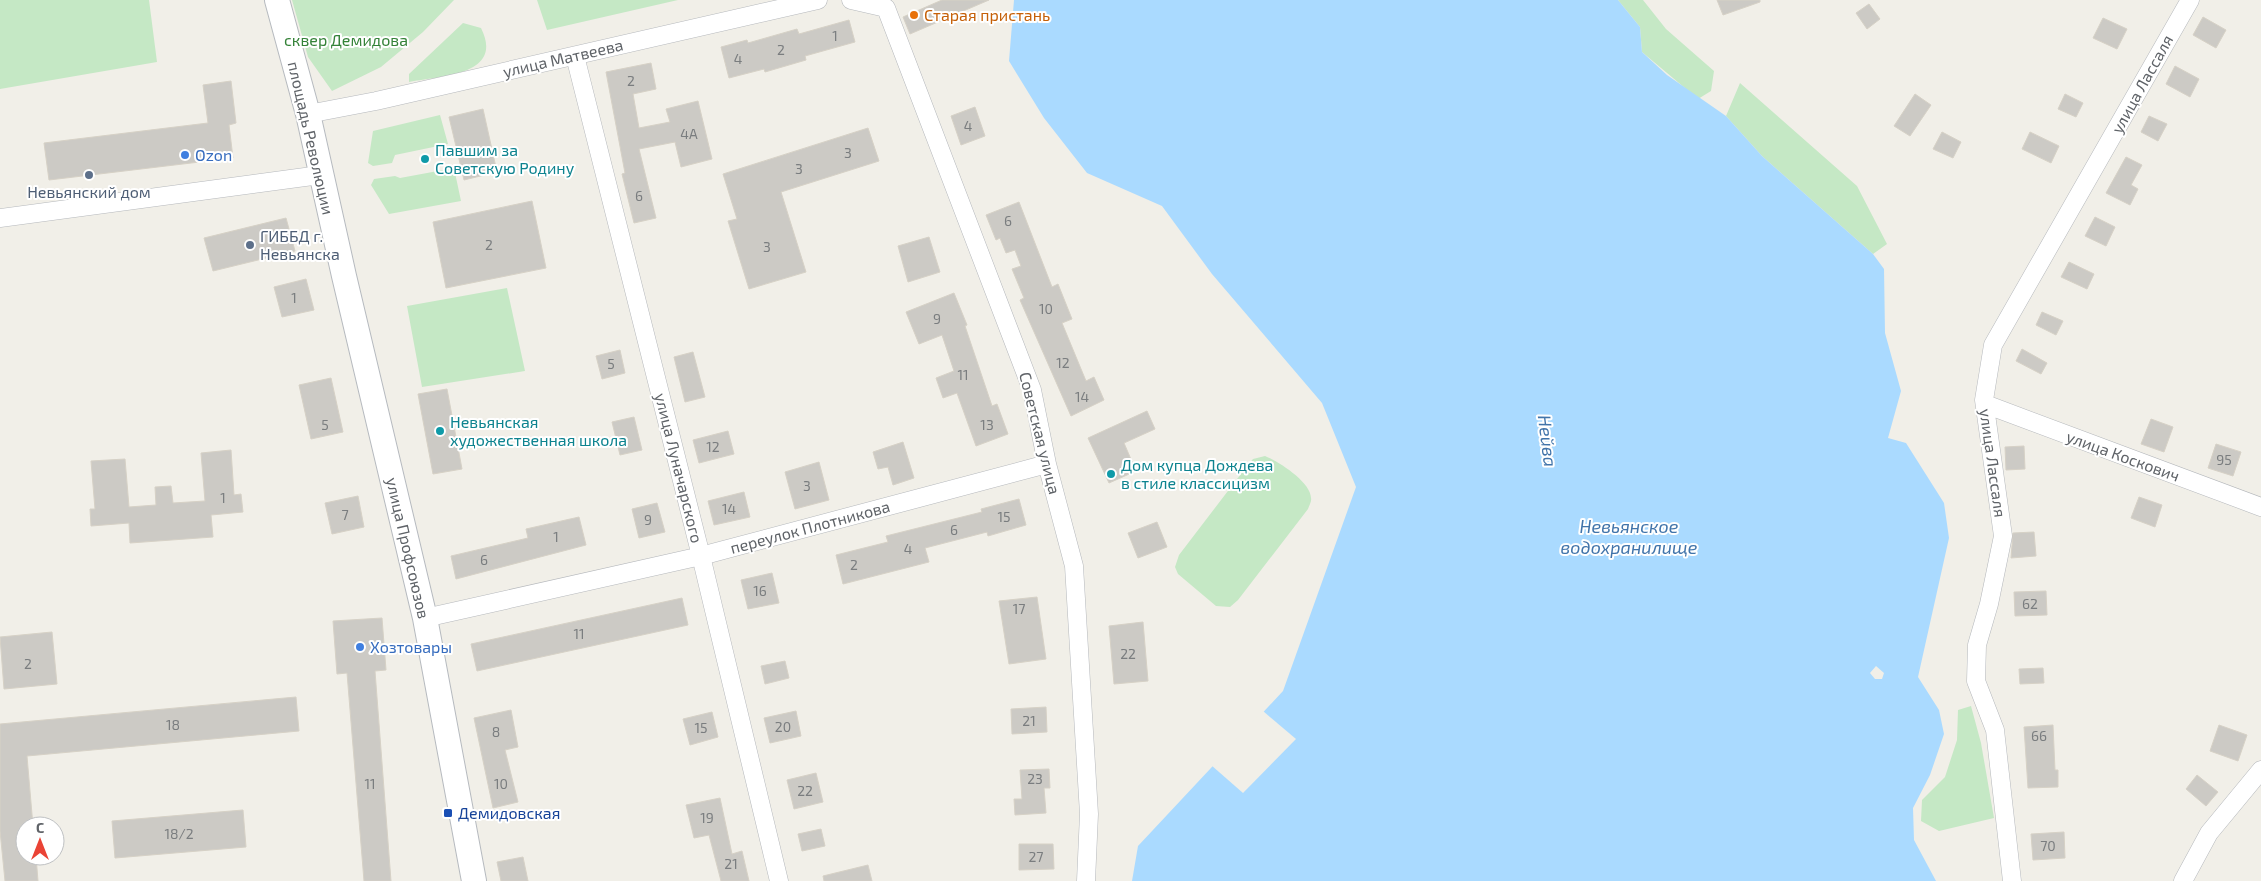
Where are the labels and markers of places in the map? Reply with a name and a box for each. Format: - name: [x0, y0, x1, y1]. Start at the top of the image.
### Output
- place label: Старая пристань: [924, 5, 1050, 24]
- marker: Старая пристань: [908, 9, 920, 21]
- place label: Павшим за Советскую Родину: [435, 140, 575, 178]
- place label: Ozon: [195, 145, 232, 164]
- marker: Ozon: [179, 149, 191, 161]
- marker: Павшим за Советскую Родину: [419, 153, 431, 165]
- marker: Невьянский дом: [83, 169, 95, 181]
- place label: Невьянский дом: [27, 182, 151, 201]
- place label: ГИББД г. Невьянска: [260, 226, 340, 263]
- marker: ГИББД г. Невьянска: [244, 239, 256, 251]
- place label: Невьянская художественная школа: [450, 412, 627, 450]
- marker: Невьянская художественная школа: [434, 425, 446, 437]
- place label: Дом купца Дождева в стиле классицизм: [1121, 455, 1273, 492]
- marker: Дом купца Дождева в стиле классицизм: [1105, 468, 1117, 480]
- place label: Хозтовары: [370, 637, 452, 656]
- marker: Хозтовары: [354, 641, 366, 653]
- place label: Демидовская: [458, 803, 560, 822]
- marker: Демидовская: [442, 807, 454, 819]

